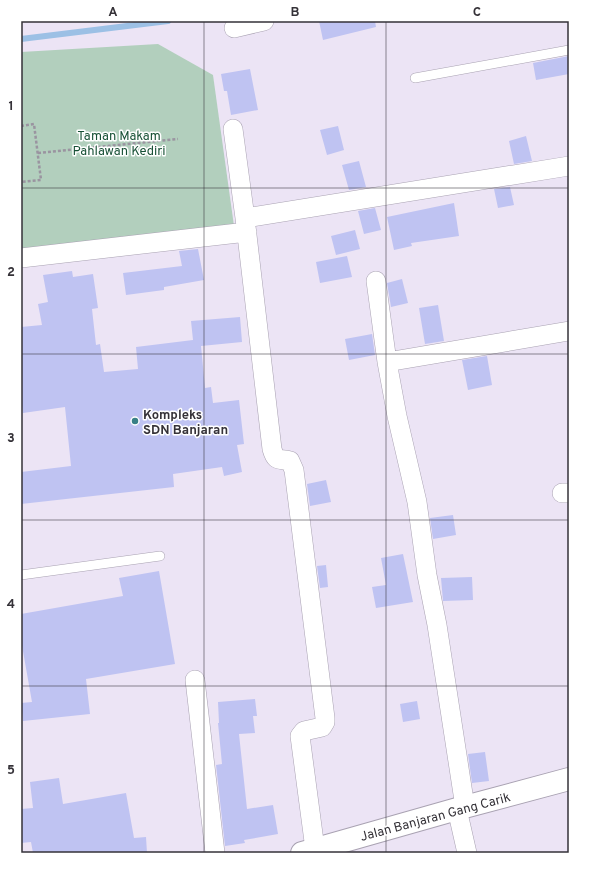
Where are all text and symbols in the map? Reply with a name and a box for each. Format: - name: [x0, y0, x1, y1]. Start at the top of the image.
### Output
- text: A: [108, 5, 118, 21]
- text: B: [291, 5, 300, 21]
- text: C: [473, 5, 481, 21]
- text: 1: [8, 99, 14, 115]
- park label: Taman Makam Pahlawan Kediri: [72, 129, 166, 160]
- text: 2: [7, 265, 15, 281]
- place label: Kompleks SDN Banjaran: [143, 408, 228, 439]
- marker: Kompleks SDN Banjaran: [130, 416, 140, 426]
- text: 3: [7, 431, 15, 447]
- text: 4: [7, 597, 15, 613]
- text: 5: [7, 763, 15, 779]
- street label: Jalan Banjaran Gang Carik: [359, 790, 513, 846]

